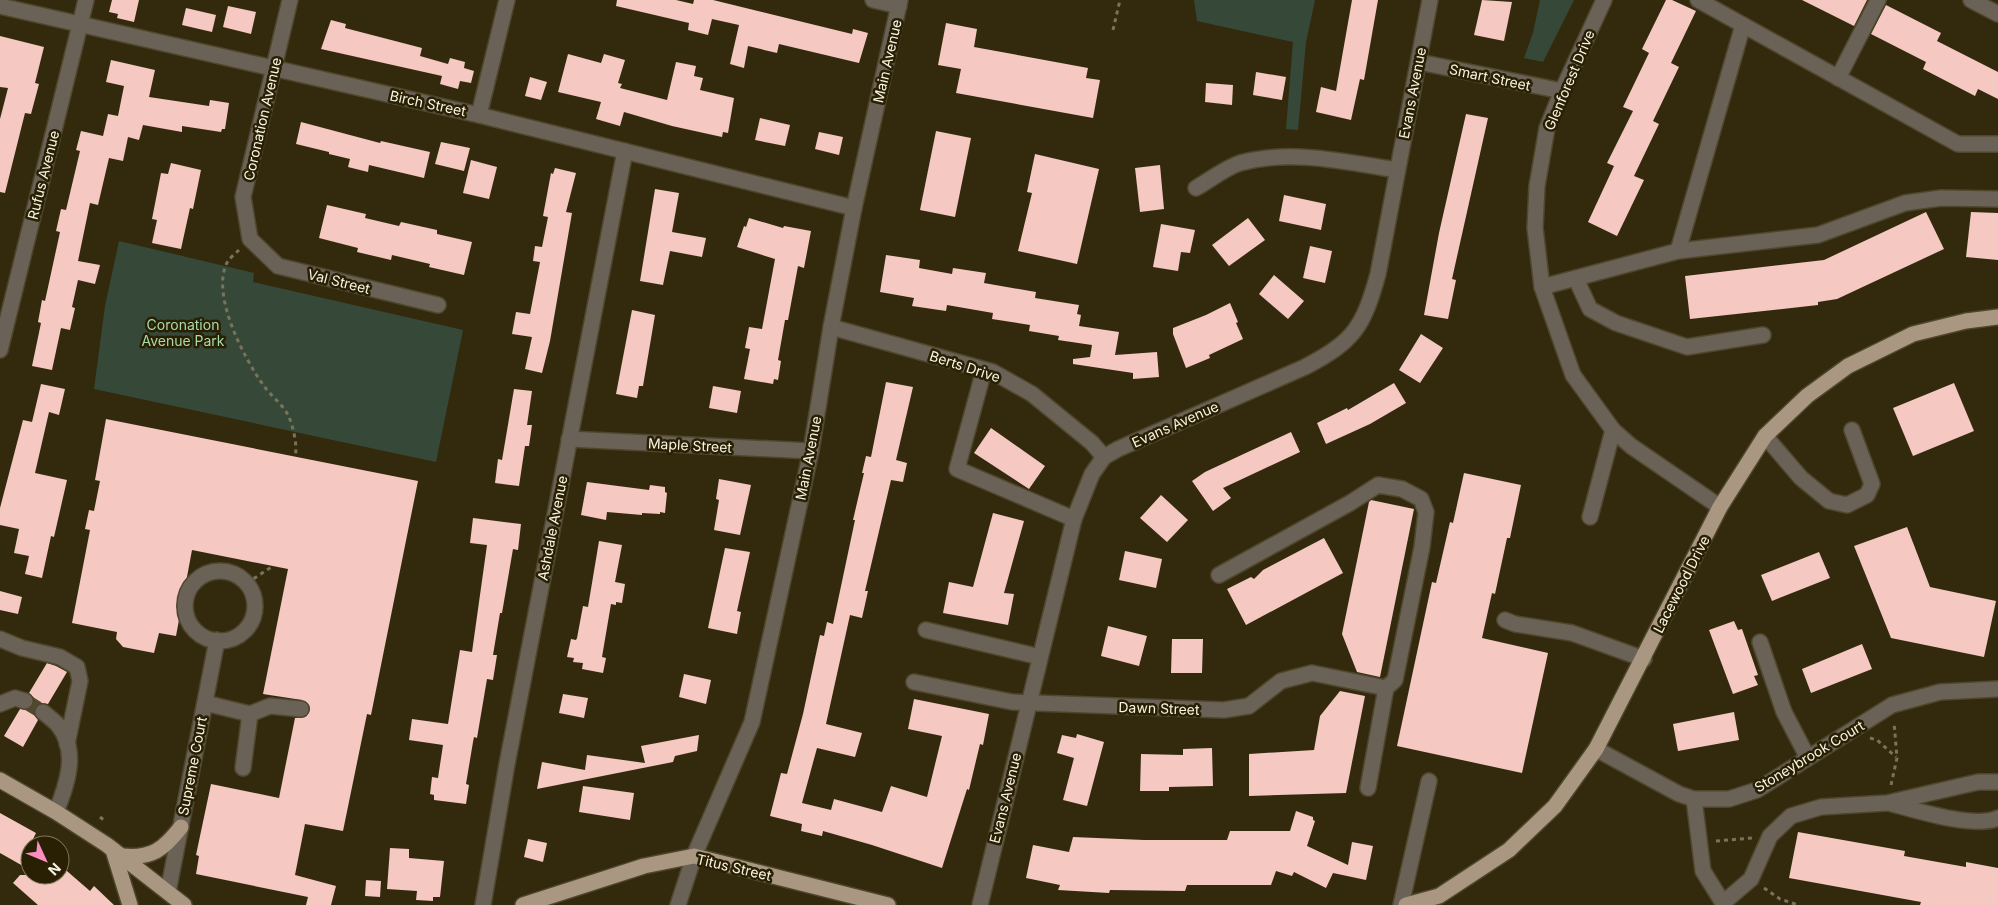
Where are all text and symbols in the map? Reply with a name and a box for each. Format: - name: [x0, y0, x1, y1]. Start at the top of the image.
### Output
- street label: Main Avenue: [869, 18, 905, 104]
- street label: Glenforest Drive: [1540, 27, 1598, 133]
- street label: Evans Avenue: [1395, 46, 1429, 140]
- street label: Coronation Avenue: [240, 56, 284, 182]
- street label: Smart Street: [1448, 60, 1533, 94]
- street label: Birch Street: [388, 87, 468, 119]
- street label: Rufus Avenue: [24, 129, 62, 221]
- street label: Val Street: [306, 265, 372, 297]
- park label: Coronation Avenue Park: [141, 316, 225, 349]
- street label: Berts Drive: [928, 347, 1002, 385]
- street label: Evans Avenue: [1129, 397, 1221, 451]
- street label: Main Avenue: [792, 415, 824, 501]
- street label: Maple Street: [648, 434, 733, 456]
- street label: Ashdale Avenue: [534, 474, 570, 582]
- street label: Lacewood Drive: [1649, 533, 1713, 635]
- street label: Dawn Street: [1118, 698, 1200, 718]
- street label: Supreme Court: [174, 715, 210, 817]
- street label: Stoneybrook Court: [1751, 716, 1867, 795]
- street label: Evans Avenue: [986, 751, 1024, 845]
- north arrow: [20, 835, 70, 885]
- street label: Titus Street: [695, 850, 773, 884]
- text: N: [45, 860, 65, 879]

